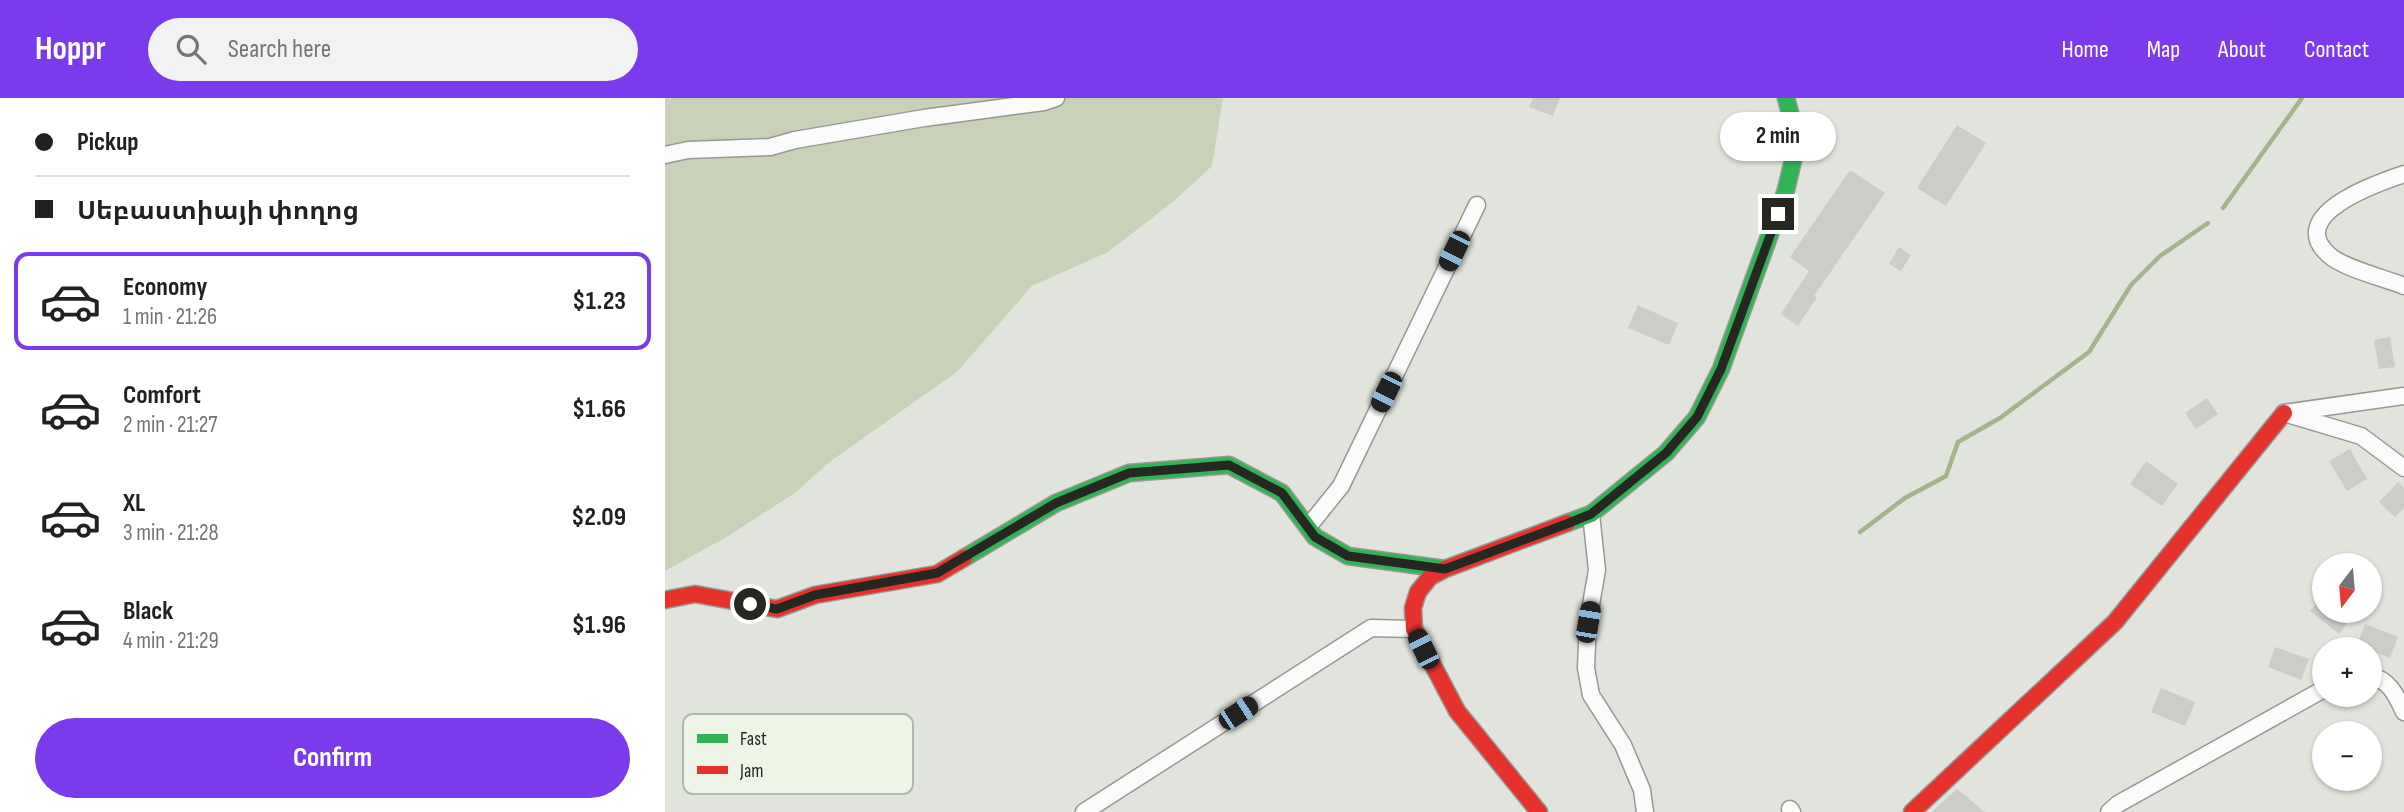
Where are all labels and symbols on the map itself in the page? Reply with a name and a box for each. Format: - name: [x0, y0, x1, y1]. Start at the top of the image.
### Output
- callout: 2 min: [1720, 113, 1836, 162]
- route end: [1762, 198, 1794, 230]
- car: [1436, 228, 1473, 274]
- car: [1368, 369, 1405, 415]
- north arrow: [2312, 553, 2382, 623]
- route start: [734, 588, 766, 620]
- car: [1575, 599, 1602, 645]
- car: [1405, 626, 1442, 672]
- car: [1215, 693, 1262, 733]
- legend: [683, 714, 913, 794]
- text: Fast: [740, 728, 767, 751]
- text: Jam: [739, 760, 763, 783]

